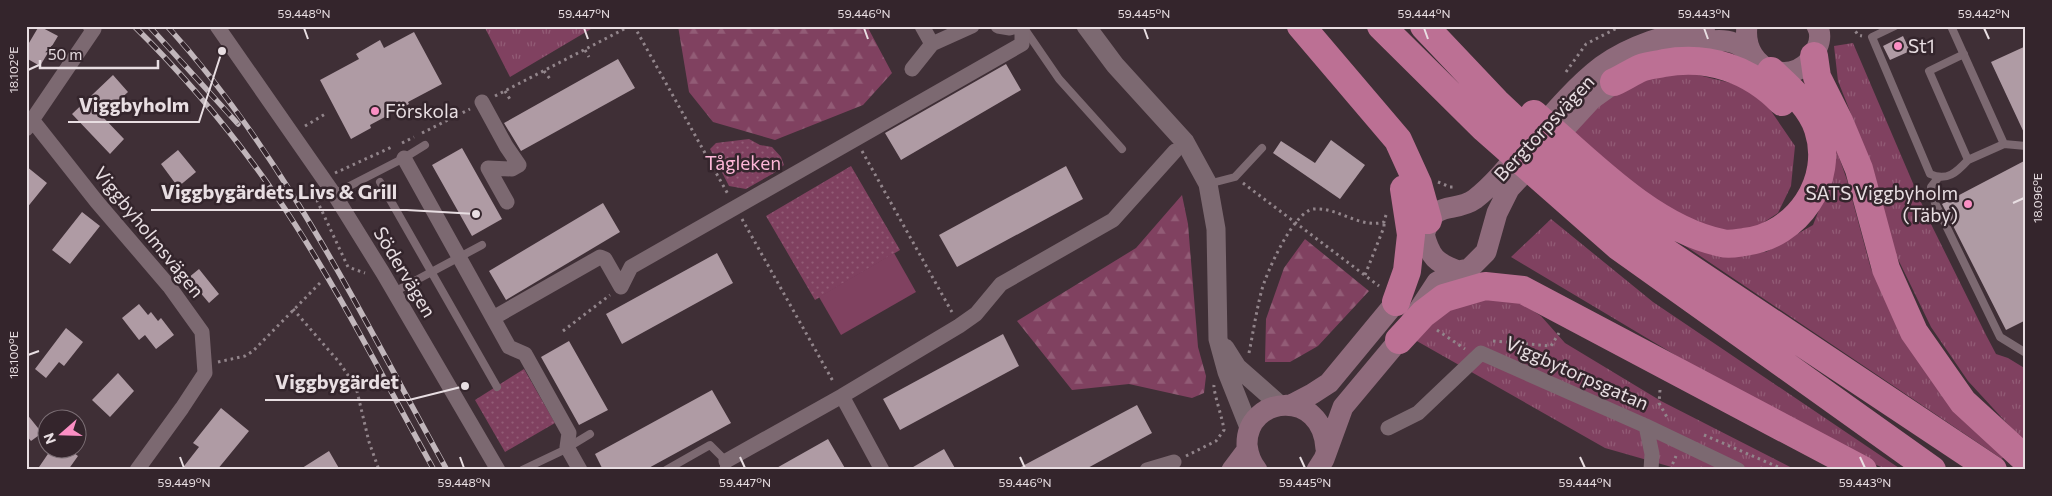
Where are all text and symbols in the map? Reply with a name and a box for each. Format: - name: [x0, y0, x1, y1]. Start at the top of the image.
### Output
- text: 59.448°N: [278, 6, 330, 20]
- text: 59.447°N: [558, 6, 610, 20]
- text: 59.446°N: [838, 6, 890, 20]
- text: 59.445°N: [1118, 6, 1170, 20]
- text: 59.444°N: [1398, 6, 1450, 20]
- text: 59.443°N: [1678, 6, 1730, 20]
- text: 59.442°N: [1958, 6, 2010, 20]
- place label: St1: [1908, 34, 1935, 57]
- scale bar: [40, 38, 158, 70]
- marker: St1: [1892, 40, 1904, 52]
- text: 50 m: [48, 45, 82, 63]
- text: 18.102°E: [6, 47, 20, 93]
- street label: Bergtorpsvägen: [1489, 70, 1599, 185]
- callout: Viggbyholm: [68, 87, 199, 122]
- text: Viggbyholm: [79, 92, 189, 116]
- place label: Förskola: [385, 99, 459, 122]
- marker: Förskola: [369, 105, 381, 117]
- park label: Tågleken: [705, 151, 781, 174]
- street label: Viggbyholmsvägen: [90, 162, 209, 302]
- text: 18.096°E: [2030, 173, 2044, 223]
- callout: Viggbygärdets Livs & Grill: [151, 175, 407, 210]
- text: Viggbygärdets Livs & Grill: [161, 179, 397, 203]
- place label: SATS Viggbyholm (Täby): [1805, 181, 1958, 226]
- marker: SATS Viggbyholm (Täby): [1962, 198, 1974, 210]
- street label: Södervägen: [369, 222, 441, 321]
- text: 18.100°E: [6, 331, 20, 379]
- street label: Viggbytorpsgatan: [1502, 331, 1652, 414]
- callout: Viggbygärdet: [265, 365, 409, 400]
- text: Viggbygärdet: [275, 369, 399, 393]
- north arrow: [38, 408, 88, 458]
- text: N: [40, 431, 59, 446]
- text: 59.449°N: [158, 475, 210, 489]
- text: 59.448°N: [438, 475, 490, 489]
- text: 59.447°N: [719, 475, 771, 489]
- text: 59.446°N: [999, 475, 1051, 489]
- text: 59.445°N: [1279, 475, 1331, 489]
- text: 59.444°N: [1559, 475, 1611, 489]
- text: 59.443°N: [1839, 475, 1891, 489]

